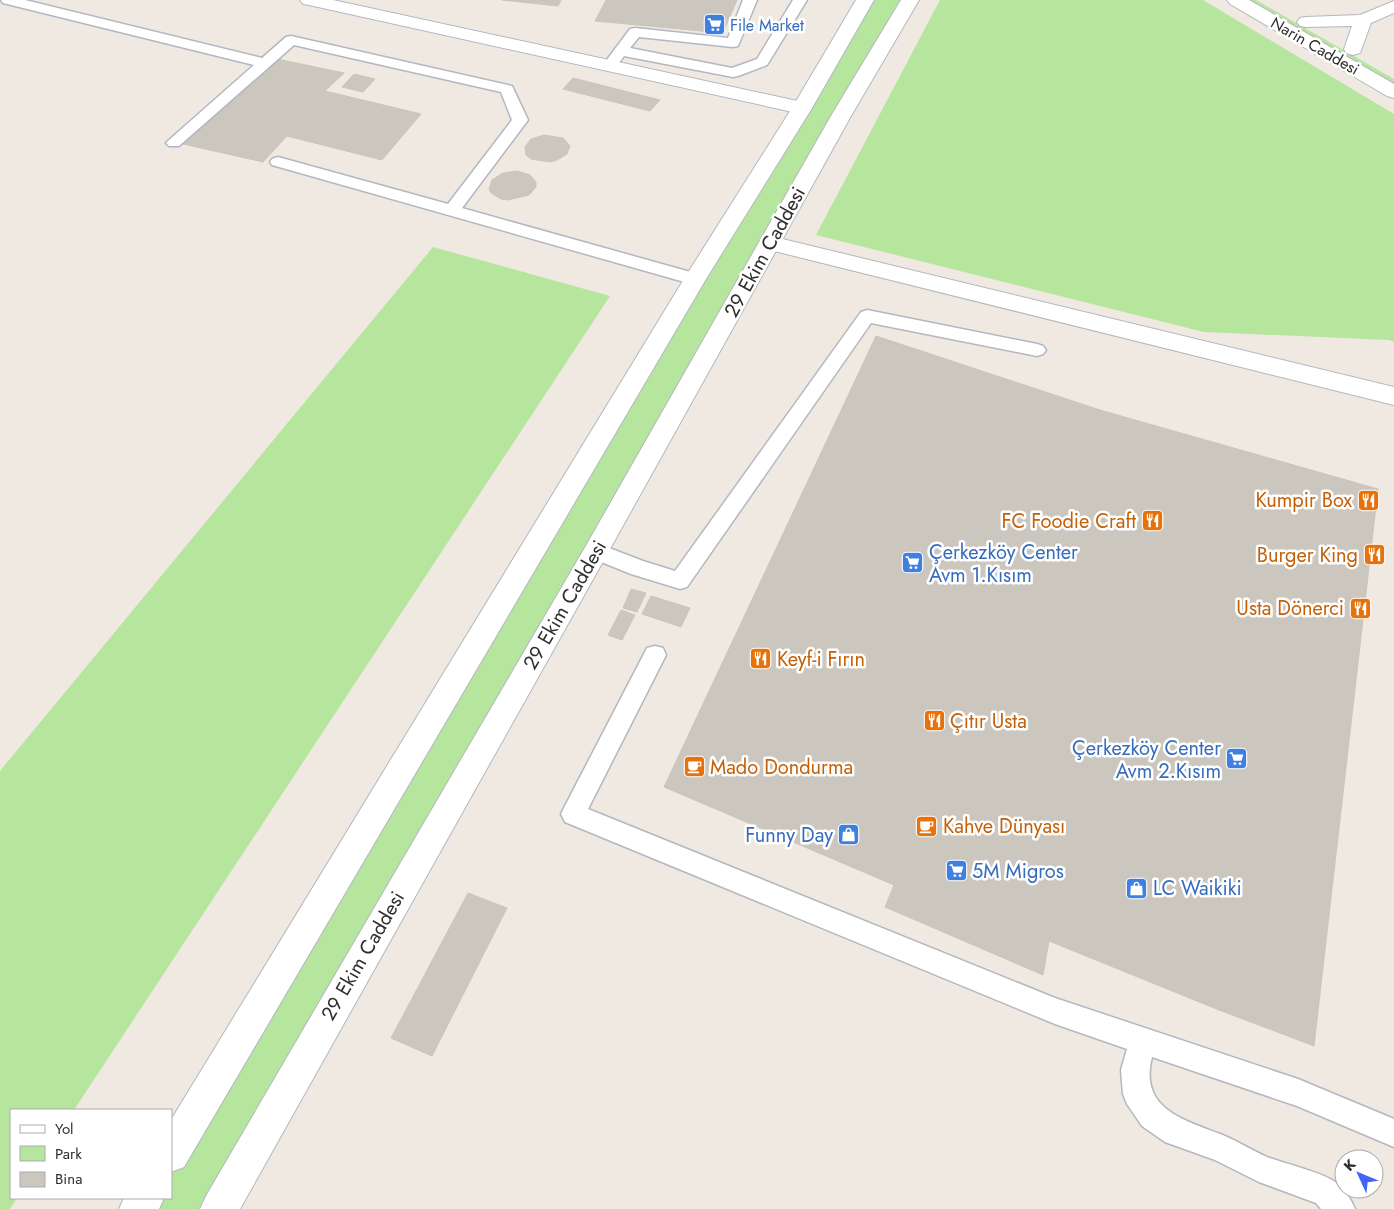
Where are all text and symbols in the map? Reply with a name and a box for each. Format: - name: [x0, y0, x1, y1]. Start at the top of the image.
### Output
- street label: Narin Caddesi: [1267, 11, 1363, 81]
- supermarket icon: File Market: [702, 13, 726, 37]
- place label: File Market: [730, 14, 804, 37]
- street label: 29 Ekim Caddesi: [717, 181, 813, 323]
- place label: Kumpir Box: [1256, 486, 1353, 515]
- restaurant icon: Kumpir Box: [1356, 488, 1380, 512]
- place label: FC Foodie Craft: [1001, 507, 1136, 536]
- restaurant icon: FC Foodie Craft: [1140, 509, 1164, 533]
- street label: 29 Ekim Caddesi: [516, 535, 614, 675]
- place label: Çerkezköy Center Avm 1.Kısım: [929, 538, 1078, 590]
- place label: Burger King: [1257, 541, 1358, 570]
- restaurant icon: Burger King: [1362, 543, 1386, 567]
- supermarket icon: Çerkezköy Center Avm 1.Kısım: [901, 551, 925, 575]
- place label: Usta Dönerci: [1236, 594, 1344, 623]
- restaurant icon: Usta Dönerci: [1348, 596, 1372, 620]
- place label: Keyf-i Fırın: [777, 645, 865, 674]
- restaurant icon: Keyf-i Fırın: [749, 647, 773, 671]
- place label: Çıtır Usta: [950, 707, 1027, 736]
- restaurant icon: Çıtır Usta: [922, 709, 946, 733]
- place label: Çerkezköy Center Avm 2.Kısım: [1072, 734, 1221, 786]
- supermarket icon: Çerkezköy Center Avm 2.Kısım: [1225, 747, 1249, 771]
- place label: Mado Dondurma: [710, 753, 853, 782]
- cafe icon: Mado Dondurma: [682, 755, 706, 779]
- place label: Kahve Dünyası: [943, 812, 1065, 841]
- cafe icon: Kahve Dünyası: [915, 814, 939, 838]
- place label: Funny Day: [745, 821, 833, 850]
- shop icon: Funny Day: [837, 823, 861, 847]
- place label: 5M Migros: [972, 857, 1064, 886]
- supermarket icon: 5M Migros: [944, 859, 968, 883]
- place label: LC Waikiki: [1153, 874, 1242, 903]
- shop icon: LC Waikiki: [1125, 876, 1149, 900]
- street label: 29 Ekim Caddesi: [314, 886, 412, 1026]
- legend: [10, 1109, 172, 1199]
- text: Yol: [55, 1118, 74, 1140]
- text: Park: [55, 1143, 82, 1165]
- north arrow: [1334, 1149, 1384, 1199]
- text: K: [1339, 1154, 1360, 1175]
- text: Bina: [55, 1168, 82, 1190]

